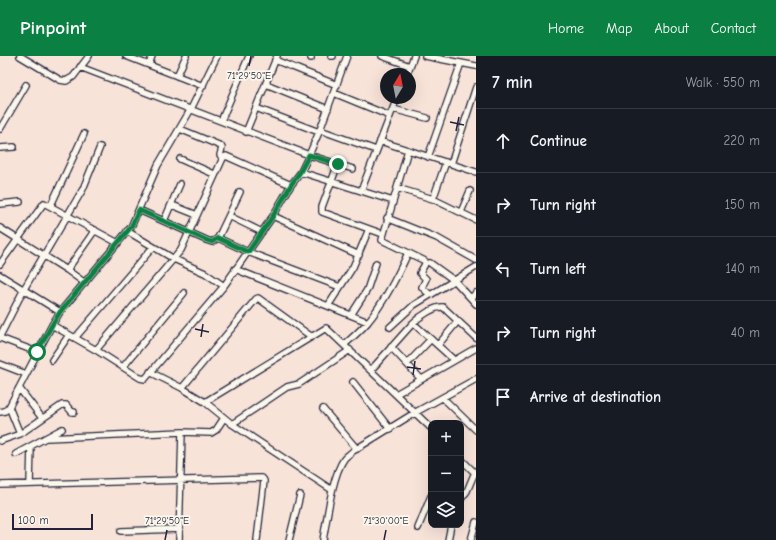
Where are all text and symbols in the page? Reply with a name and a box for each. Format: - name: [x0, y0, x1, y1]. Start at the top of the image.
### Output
- text: Pinpoint: [20, 17, 86, 39]
- text: Home: [548, 20, 584, 37]
- text: Map: [606, 20, 632, 37]
- text: About: [654, 20, 689, 37]
- text: Contact: [711, 20, 756, 37]
- north arrow: [380, 68, 416, 104]
- text: 71°29'50"E: [227, 70, 271, 82]
- text: 7 min: [492, 73, 533, 92]
- text: Walk · 550 m: [686, 75, 760, 90]
- icon: ahead: [492, 130, 514, 152]
- text: Continue: [530, 132, 587, 150]
- text: 220 m: [723, 133, 760, 148]
- route end: [329, 155, 347, 173]
- icon: right: [492, 194, 514, 216]
- text: Turn right: [530, 196, 596, 214]
- text: 150 m: [725, 197, 760, 212]
- icon: left: [492, 258, 514, 280]
- text: Turn left: [530, 260, 586, 278]
- text: 140 m: [726, 261, 760, 276]
- icon: right: [492, 322, 514, 344]
- text: Turn right: [530, 324, 596, 342]
- text: 40 m: [731, 325, 760, 340]
- route start: [28, 343, 46, 361]
- icon: arrive: [492, 386, 514, 408]
- text: Arrive at destination: [530, 388, 661, 406]
- map controls: [428, 420, 464, 528]
- button: +: [428, 420, 464, 456]
- button: −: [428, 456, 464, 492]
- button: layers: [428, 492, 464, 528]
- scale bar: [12, 512, 93, 531]
- text: 100 m: [18, 514, 49, 527]
- text: 71°29'50"E: [145, 515, 189, 527]
- text: 71°30'00"E: [363, 515, 409, 527]

